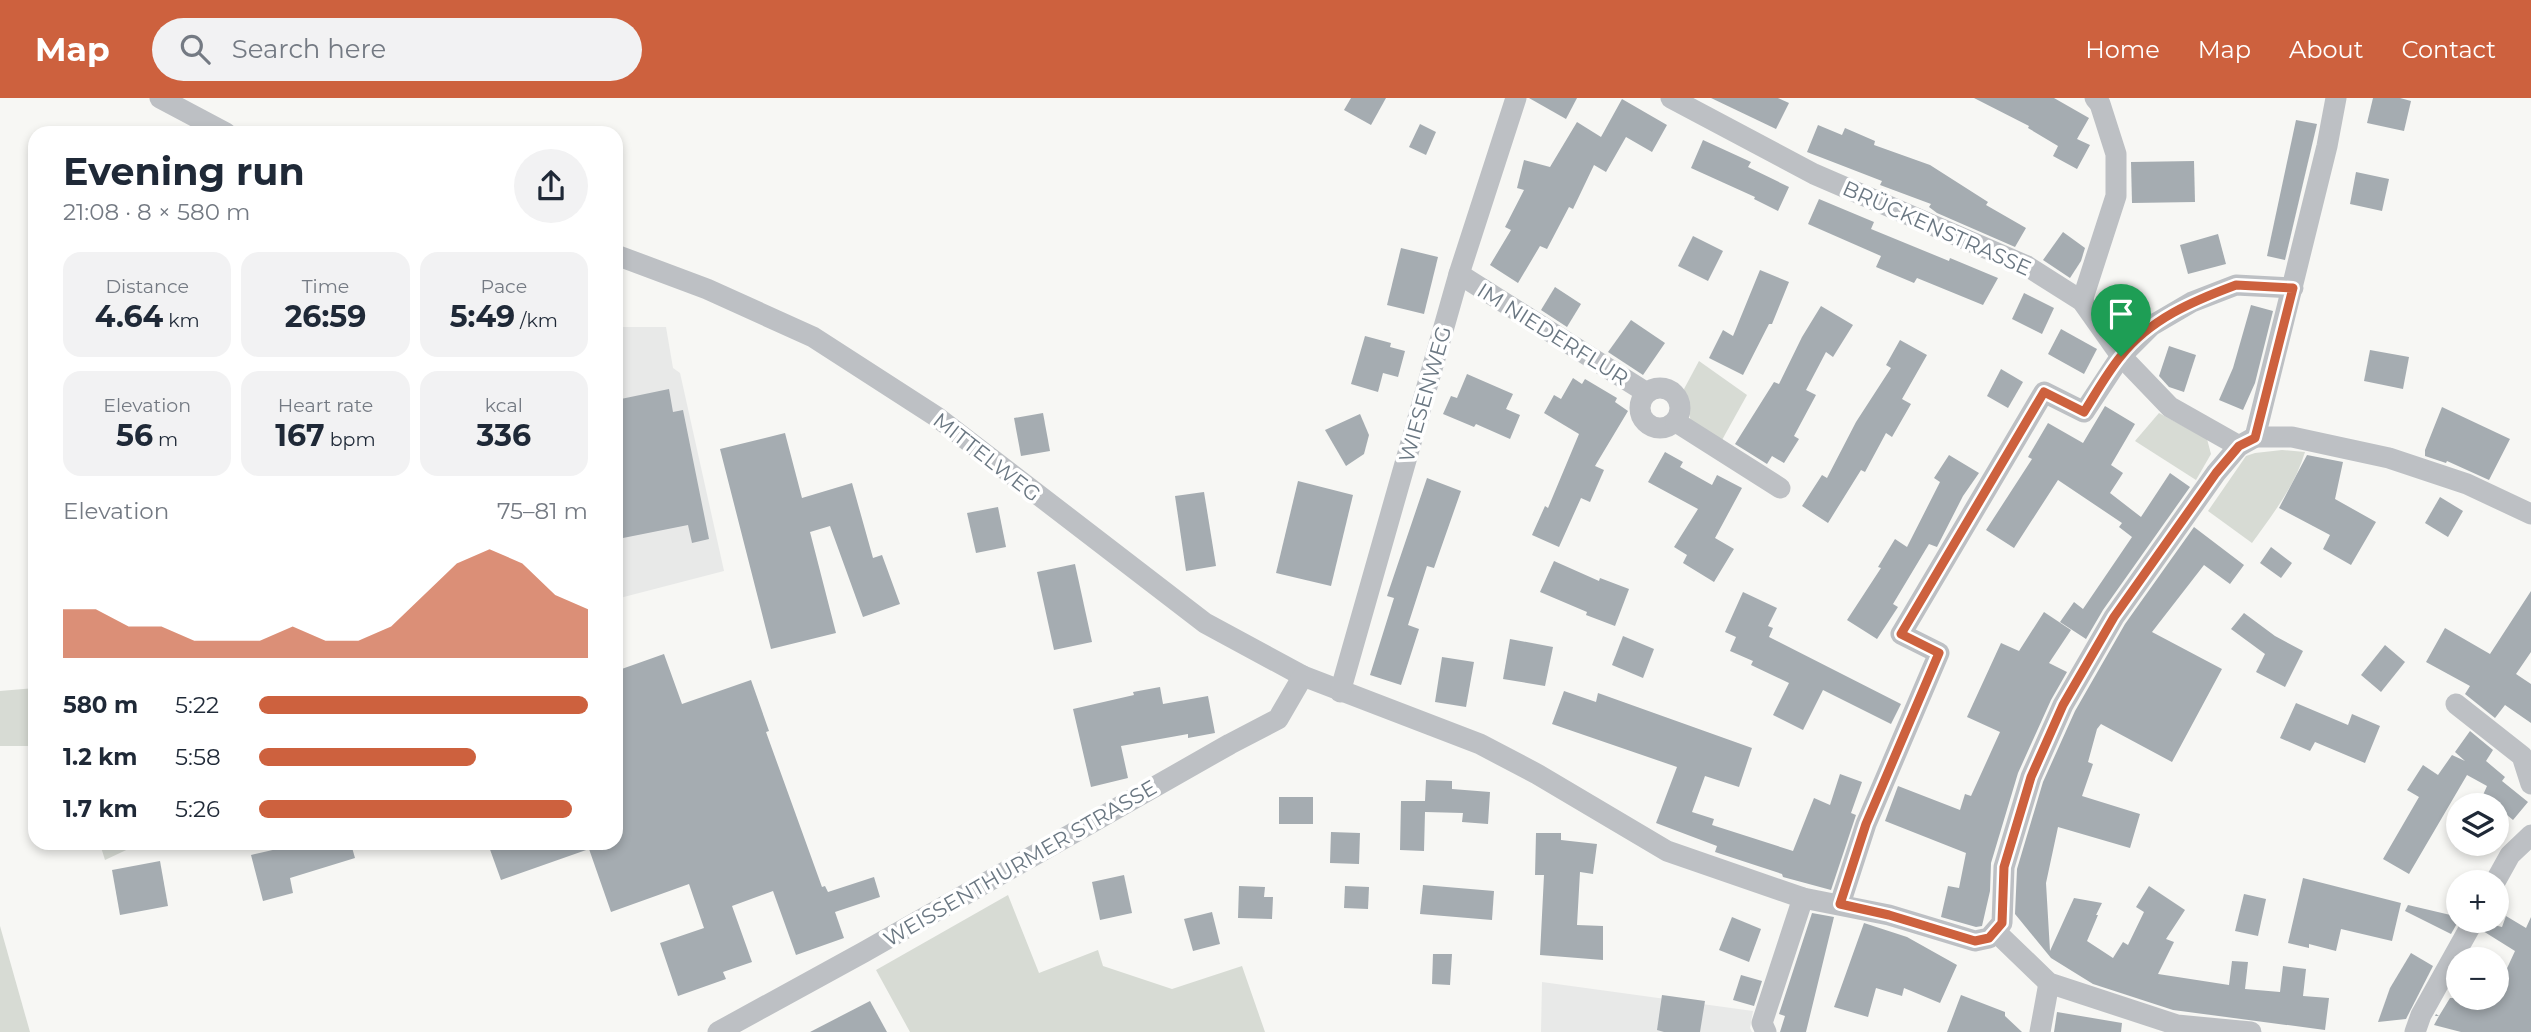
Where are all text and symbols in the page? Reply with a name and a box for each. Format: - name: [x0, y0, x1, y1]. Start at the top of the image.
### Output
- search box: [152, 18, 642, 81]
- text: Map: [35, 29, 110, 69]
- icon: search: [176, 30, 214, 68]
- text: Search here: [232, 33, 386, 65]
- text: Home: [2085, 35, 2160, 64]
- text: Map: [2198, 35, 2251, 64]
- text: About: [2289, 35, 2363, 64]
- text: Contact: [2401, 35, 2496, 64]
- text: Evening run: [63, 148, 305, 195]
- button: share: [514, 149, 588, 223]
- street label: BRÜCKENSTRASSE: [1839, 175, 2035, 281]
- text: 21:08 · 8 × 580 m: [63, 198, 250, 226]
- text: Distance: [105, 275, 189, 298]
- text: Time: [302, 275, 349, 298]
- text: Pace: [481, 275, 527, 298]
- street label: IM NIEDERFLUR: [1473, 278, 1633, 390]
- pin: [2091, 284, 2151, 356]
- icon: arrive: [2102, 295, 2140, 333]
- text: 4.64: [95, 298, 163, 335]
- text: 26:59: [285, 298, 366, 335]
- text: 5:49: [450, 298, 515, 335]
- text: km: [163, 309, 200, 332]
- text: /km: [515, 309, 558, 332]
- street label: WIESENWEG: [1394, 323, 1456, 465]
- text: Elevation: [103, 394, 191, 417]
- text: Heart rate: [278, 394, 373, 417]
- text: kcal: [485, 394, 523, 417]
- street label: MITTELWEG: [928, 407, 1046, 507]
- text: 56: [116, 417, 153, 454]
- text: 167: [275, 417, 325, 454]
- text: 336: [477, 417, 531, 454]
- text: m: [153, 428, 178, 451]
- text: bpm: [325, 428, 376, 451]
- text: Elevation: [63, 497, 169, 525]
- text: 75–81 m: [497, 497, 588, 525]
- text: 580 m: [63, 691, 138, 719]
- text: 5:22: [175, 691, 219, 719]
- text: 1.2 km: [63, 743, 137, 771]
- text: 5:58: [175, 743, 221, 771]
- street label: WEISSENTHURMER STRASSE: [879, 774, 1161, 952]
- map controls: [2446, 793, 2509, 1010]
- button: layers: [2446, 793, 2509, 856]
- text: 1.7 km: [63, 795, 138, 823]
- text: 5:26: [175, 795, 220, 823]
- button: +: [2446, 870, 2509, 933]
- button: −: [2446, 947, 2509, 1010]

